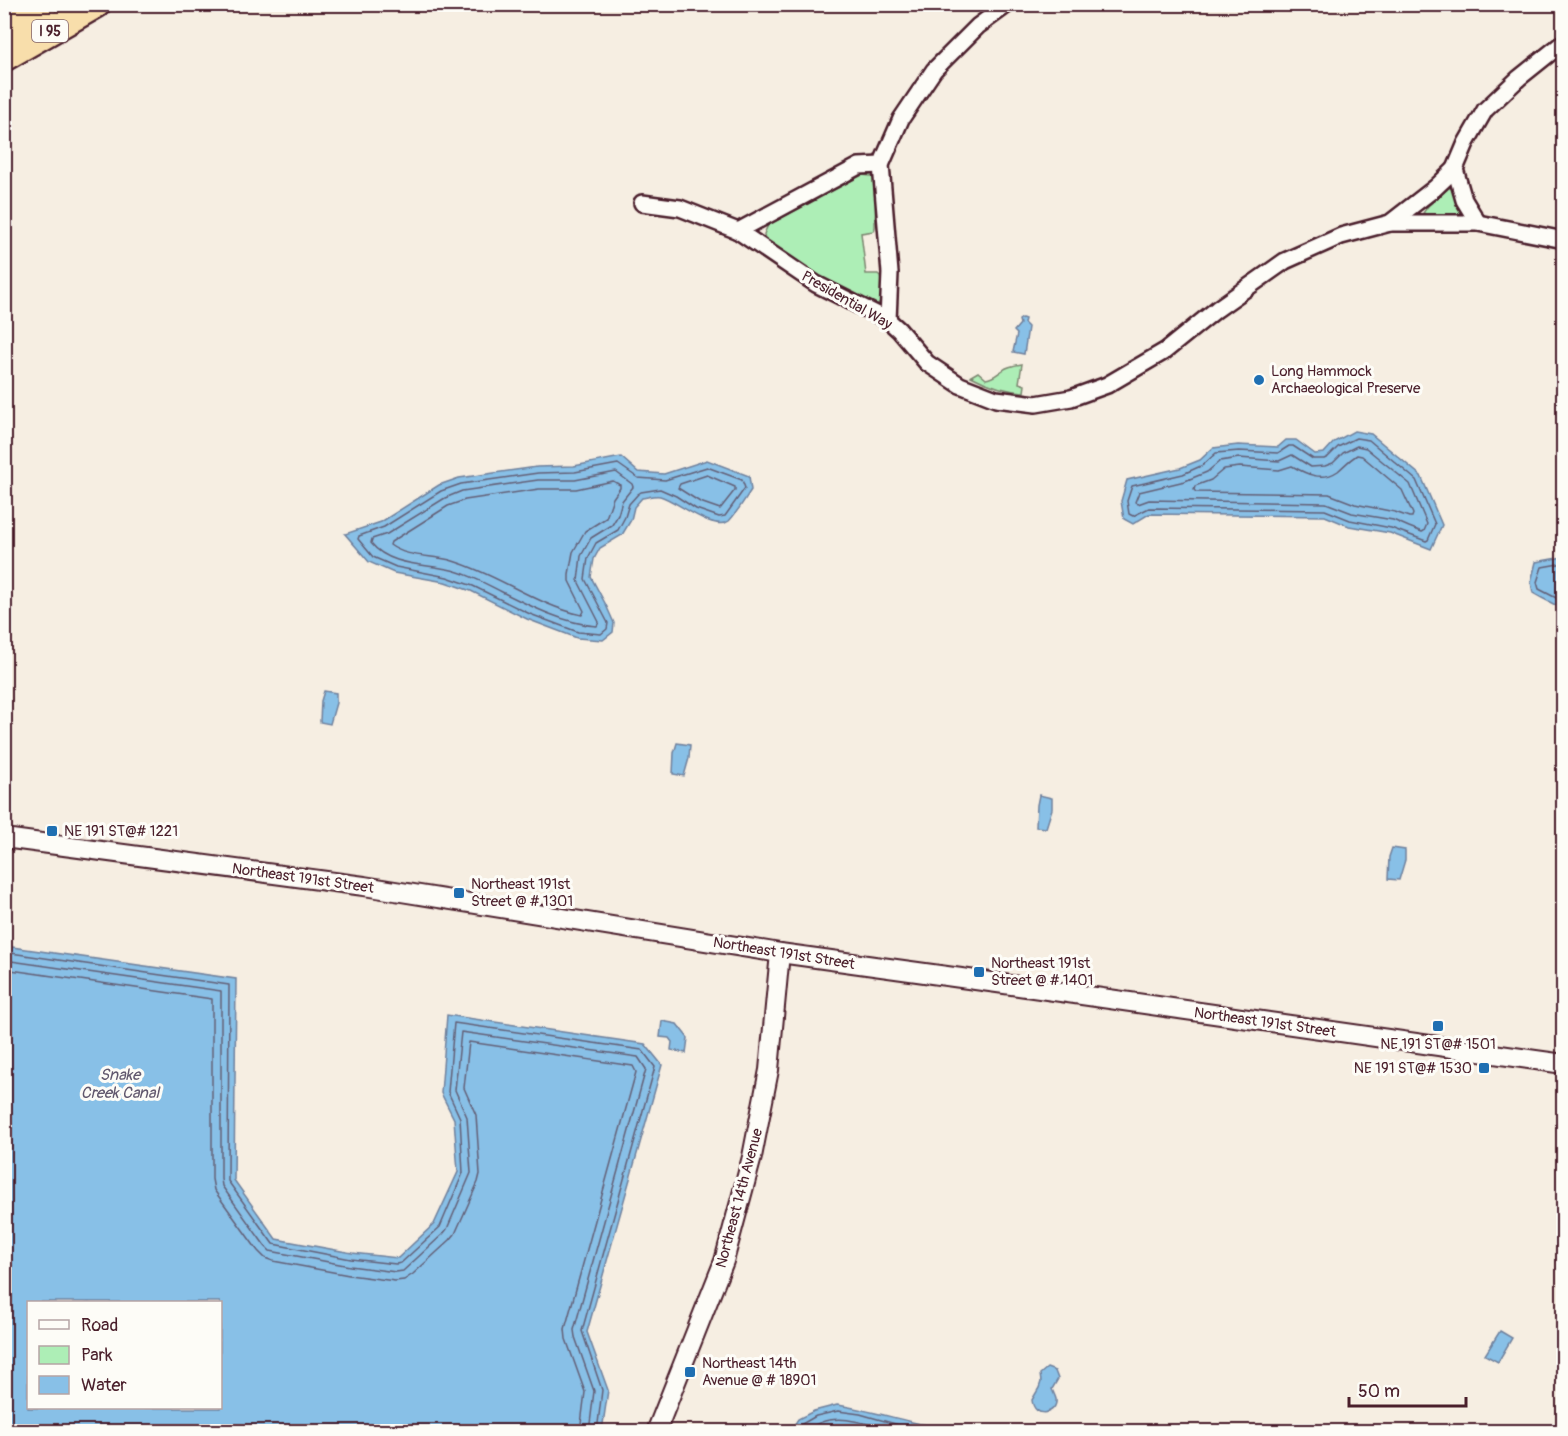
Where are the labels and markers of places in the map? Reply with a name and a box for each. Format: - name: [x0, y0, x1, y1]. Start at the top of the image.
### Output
- place label: Long Hammock Archaeological Preserve: [1271, 362, 1421, 398]
- marker: Long Hammock Archaeological Preserve: [1252, 373, 1266, 387]
- place label: NE 191 ST@# 1221: [64, 822, 178, 841]
- marker: NE 191 ST@# 1221: [45, 824, 59, 838]
- place label: Northeast 191st Street @ # 1301: [471, 875, 573, 911]
- marker: Northeast 191st Street @ # 1301: [452, 886, 466, 900]
- place label: Northeast 191st Street @ # 1401: [991, 954, 1093, 990]
- marker: Northeast 191st Street @ # 1401: [972, 965, 986, 979]
- marker: NE 191 ST@# 1501: [1431, 1019, 1445, 1033]
- place label: NE 191 ST@# 1501: [1380, 1035, 1496, 1054]
- place label: NE 191 ST@# 1530: [1354, 1059, 1472, 1078]
- marker: NE 191 ST@# 1530: [1477, 1061, 1491, 1075]
- place label: Northeast 14th Avenue @ # 18901: [702, 1354, 816, 1390]
- marker: Northeast 14th Avenue @ # 18901: [683, 1365, 697, 1379]

